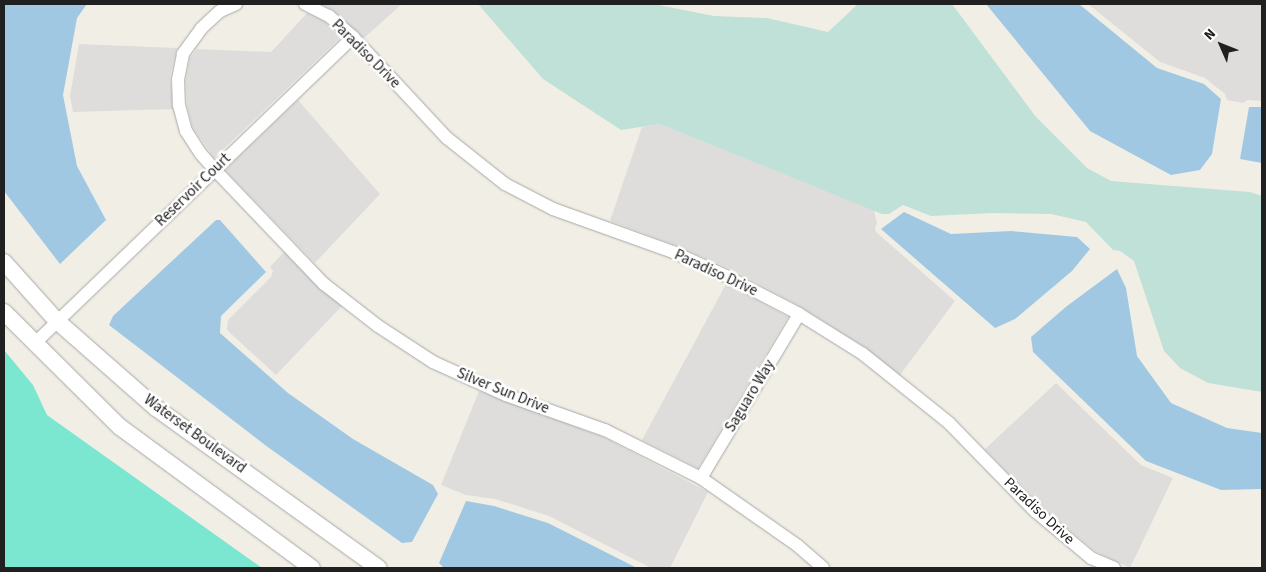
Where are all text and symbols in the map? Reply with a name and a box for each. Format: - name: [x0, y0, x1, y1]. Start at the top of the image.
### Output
- street label: Paradiso Drive: [328, 16, 404, 92]
- north arrow: [1196, 20, 1246, 70]
- text: N: [1200, 24, 1221, 45]
- street label: Reservoir Court: [152, 150, 234, 230]
- street label: Paradiso Drive: [672, 246, 760, 300]
- street label: Saguaro Way: [721, 357, 779, 435]
- street label: Silver Sun Drive: [454, 364, 552, 418]
- street label: Waterset Boulevard: [140, 391, 250, 477]
- street label: Paradiso Drive: [1000, 474, 1078, 548]

